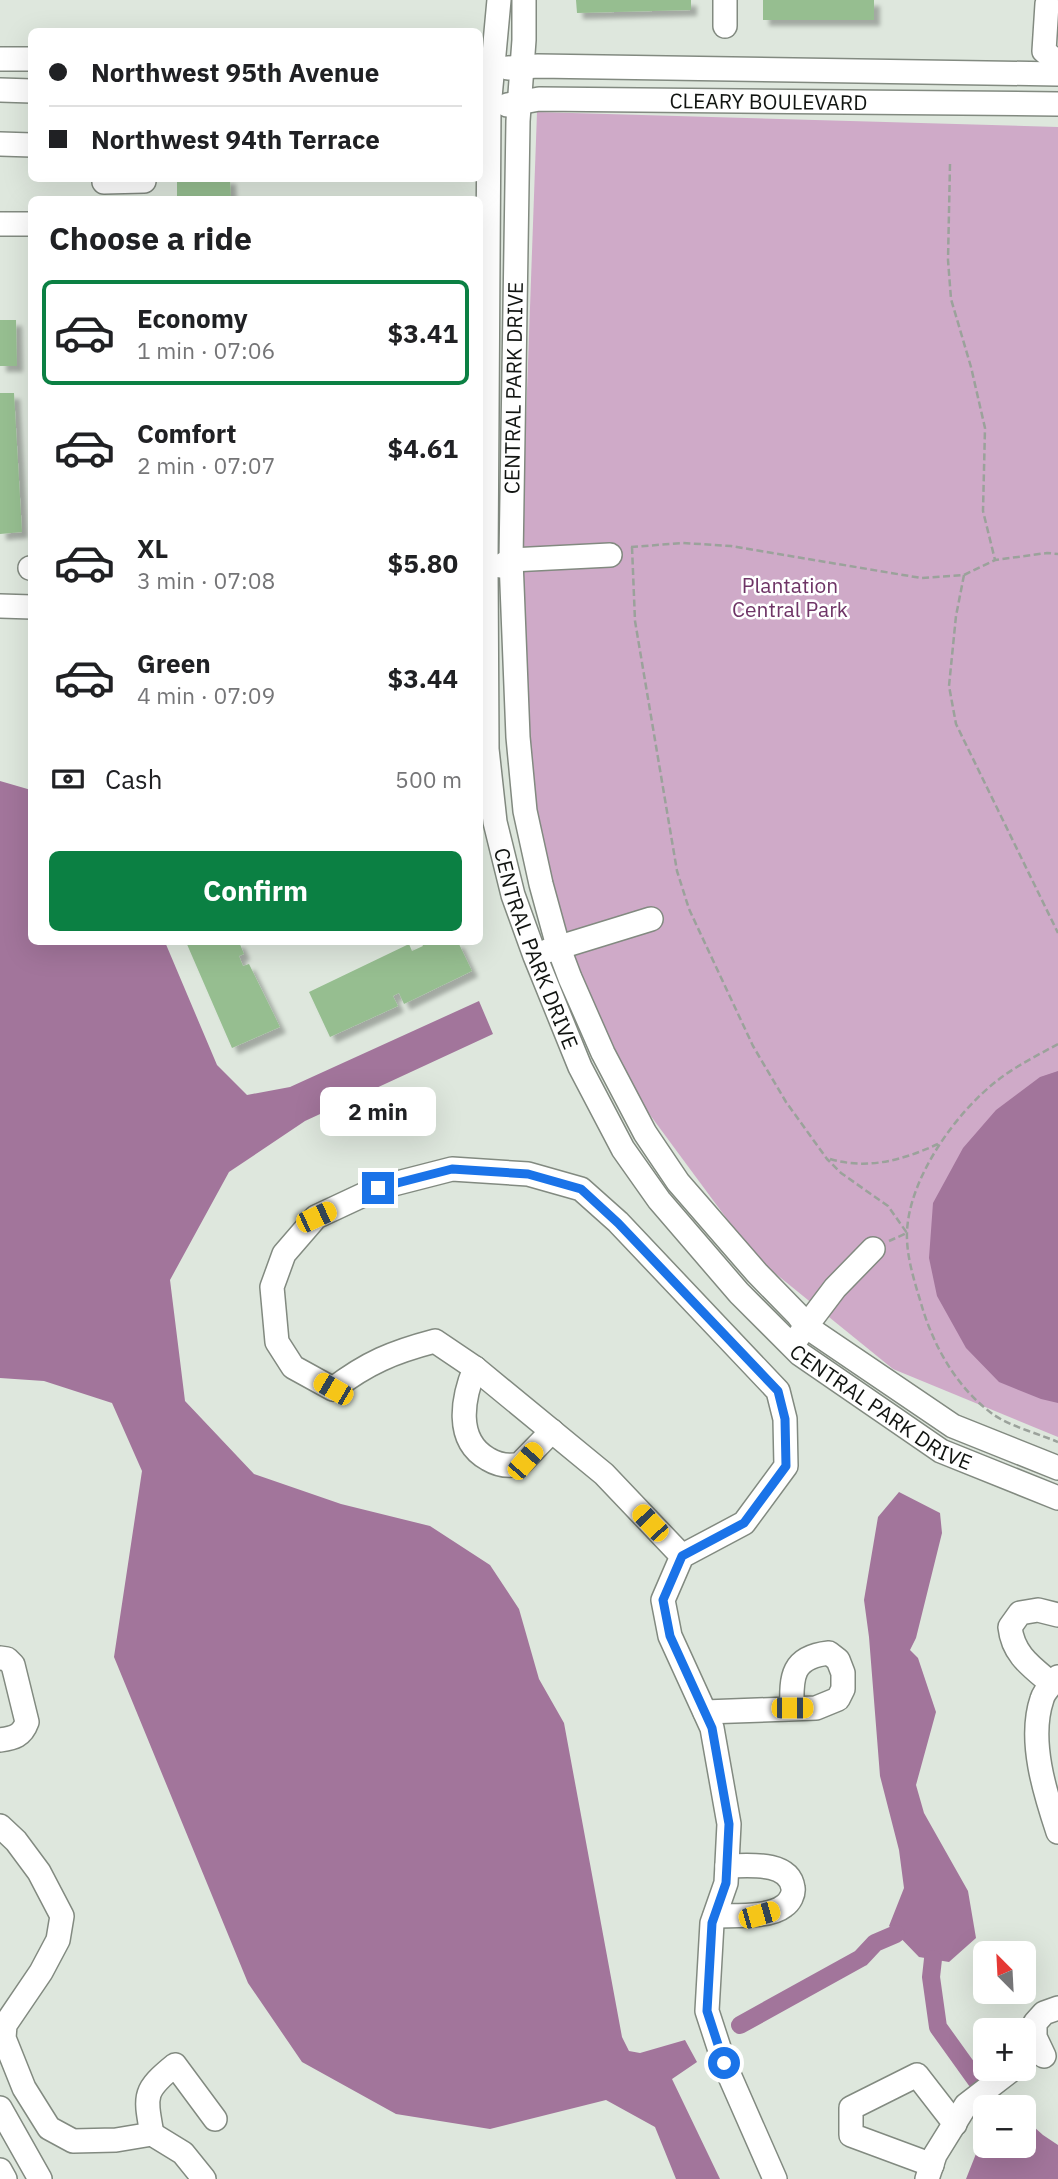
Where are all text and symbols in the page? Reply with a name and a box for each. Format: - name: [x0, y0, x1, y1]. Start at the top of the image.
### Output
- text: Northwest 95th Avenue: [91, 55, 379, 89]
- street label: CLEARY BOULEVARD: [669, 86, 867, 116]
- text: Northwest 94th Terrace: [91, 122, 380, 156]
- text: Choose a ride: [49, 217, 252, 259]
- street label: CENTRAL PARK DRIVE: [497, 282, 529, 494]
- icon: car: [53, 301, 116, 364]
- text: Economy: [137, 301, 248, 335]
- text: $3.41: [388, 316, 458, 350]
- text: 1 min · 07:06: [137, 335, 275, 365]
- icon: car: [53, 416, 116, 479]
- text: Comfort: [137, 416, 236, 450]
- text: $4.61: [388, 431, 458, 465]
- text: 2 min · 07:07: [137, 450, 275, 480]
- icon: car: [53, 531, 116, 594]
- text: XL: [137, 531, 168, 565]
- text: $5.80: [388, 546, 458, 580]
- text: 3 min · 07:08: [137, 565, 275, 595]
- park label: Plantation Central Park: [732, 571, 848, 623]
- icon: car: [53, 646, 116, 709]
- text: Green: [137, 646, 211, 680]
- text: $3.44: [388, 661, 458, 695]
- text: 4 min · 07:09: [137, 680, 275, 710]
- icon: cash: [49, 760, 87, 798]
- text: Cash: [105, 762, 162, 796]
- text: 500 m: [395, 764, 462, 794]
- street label: CENTRAL PARK DRIVE: [488, 845, 585, 1053]
- button: Confirm: [49, 851, 462, 931]
- callout: 2 min: [320, 1086, 436, 1136]
- text: 2 min: [348, 1096, 408, 1126]
- route end: [362, 1172, 394, 1204]
- car: [293, 1199, 340, 1235]
- street label: CENTRAL PARK DRIVE: [784, 1338, 976, 1476]
- car: [310, 1369, 357, 1409]
- car: [504, 1438, 547, 1484]
- car: [628, 1500, 673, 1546]
- car: [772, 1698, 814, 1719]
- car: [736, 1899, 783, 1931]
- north arrow: [973, 1941, 1036, 2004]
- map controls: [973, 1941, 1036, 2158]
- button: +: [973, 2018, 1036, 2081]
- route start: [708, 2047, 740, 2079]
- button: −: [973, 2095, 1036, 2158]

